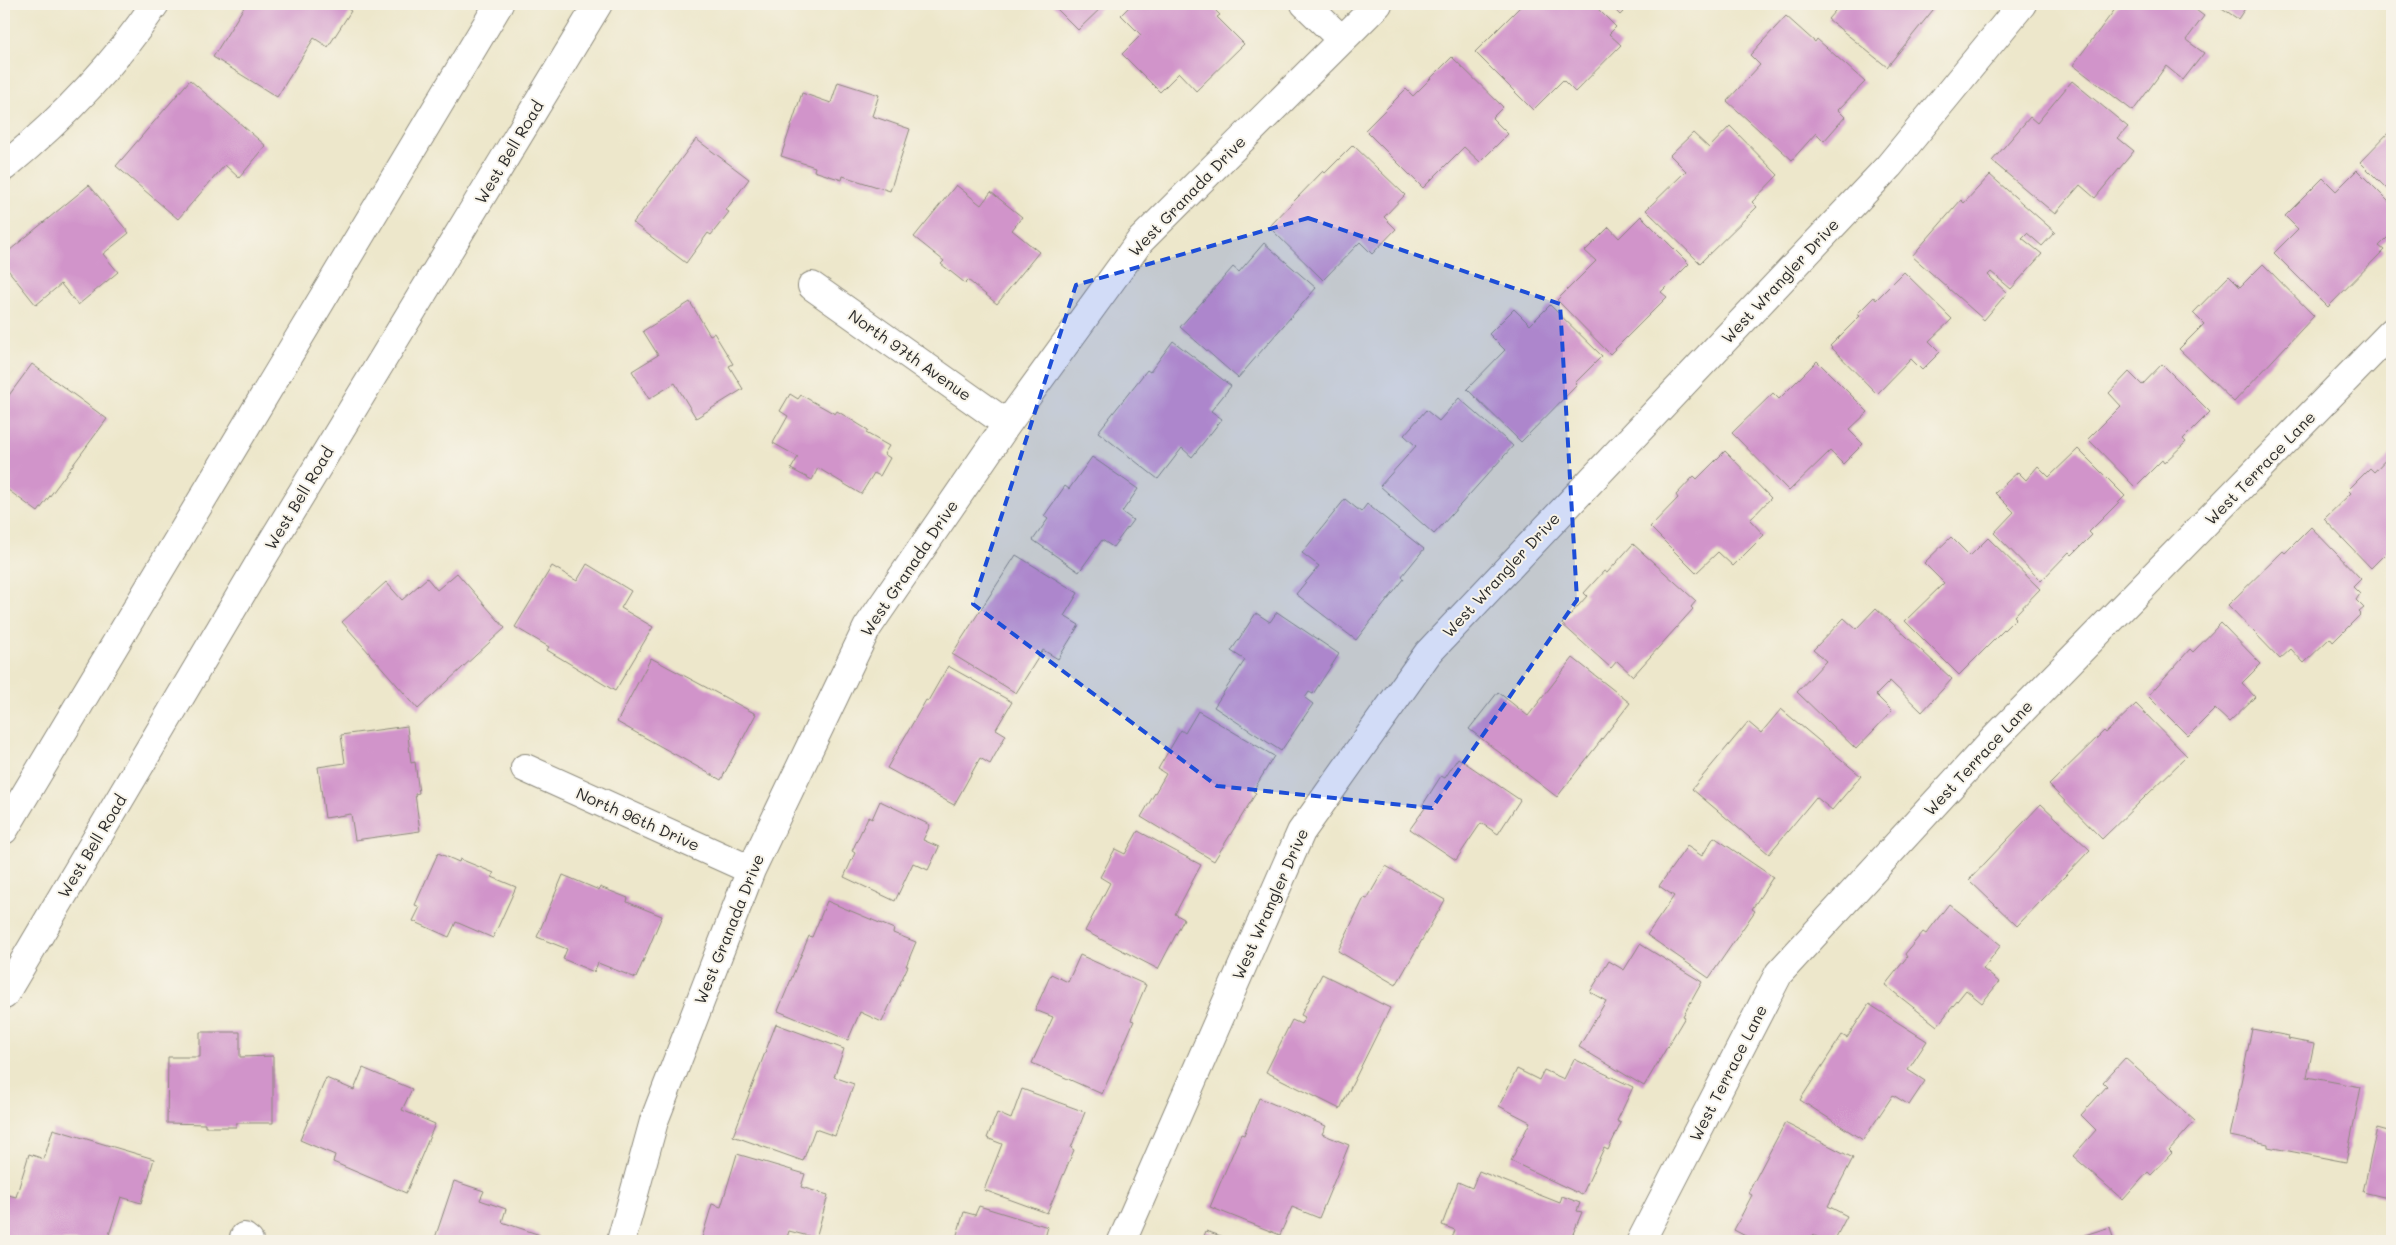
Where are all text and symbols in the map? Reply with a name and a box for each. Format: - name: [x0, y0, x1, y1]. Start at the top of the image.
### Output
- street label: West Bell Road: [470, 96, 548, 207]
- street label: West Granada Drive: [1123, 131, 1250, 261]
- street label: West Wrangler Drive: [1716, 214, 1843, 348]
- street label: North 97th Avenue: [845, 304, 976, 405]
- street label: West Terrace Lane: [2200, 406, 2319, 529]
- street label: West Bell Road: [260, 442, 338, 553]
- street label: West Granada Drive: [855, 495, 962, 640]
- street label: West Wrangler Drive: [1437, 508, 1564, 642]
- street label: West Terrace Lane: [1919, 696, 2037, 820]
- street label: North 96th Drive: [573, 782, 703, 855]
- street label: West Bell Road: [53, 790, 131, 901]
- street label: West Wrangler Drive: [1227, 825, 1312, 983]
- street label: West Granada Drive: [689, 851, 768, 1007]
- street label: West Terrace Lane: [1684, 1001, 1771, 1145]

